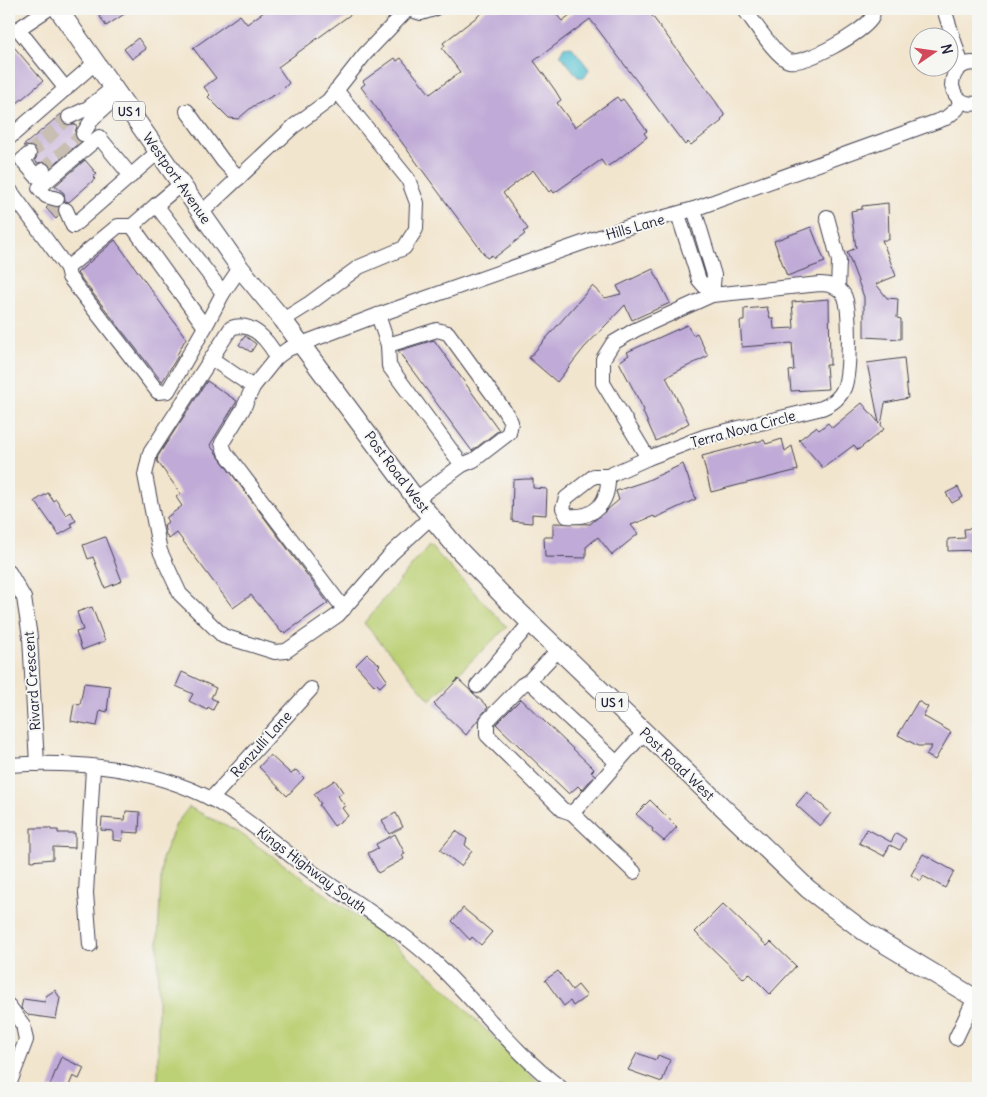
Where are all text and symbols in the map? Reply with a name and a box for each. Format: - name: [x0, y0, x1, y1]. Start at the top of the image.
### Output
- north arrow: [910, 28, 960, 78]
- text: N: [937, 42, 957, 56]
- road number: US 1: [113, 102, 145, 120]
- street label: Westport Avenue: [139, 129, 215, 227]
- street label: Hills Lane: [604, 210, 666, 244]
- street label: Terra Nova Circle: [689, 406, 797, 452]
- street label: Post Road West: [360, 428, 434, 517]
- street label: Rivard Crescent: [20, 631, 44, 731]
- road number: US 1: [596, 692, 628, 712]
- street label: Renzulli Lane: [227, 707, 295, 781]
- street label: Post Road West: [636, 724, 718, 805]
- street label: Kings Highway South: [253, 823, 371, 917]

